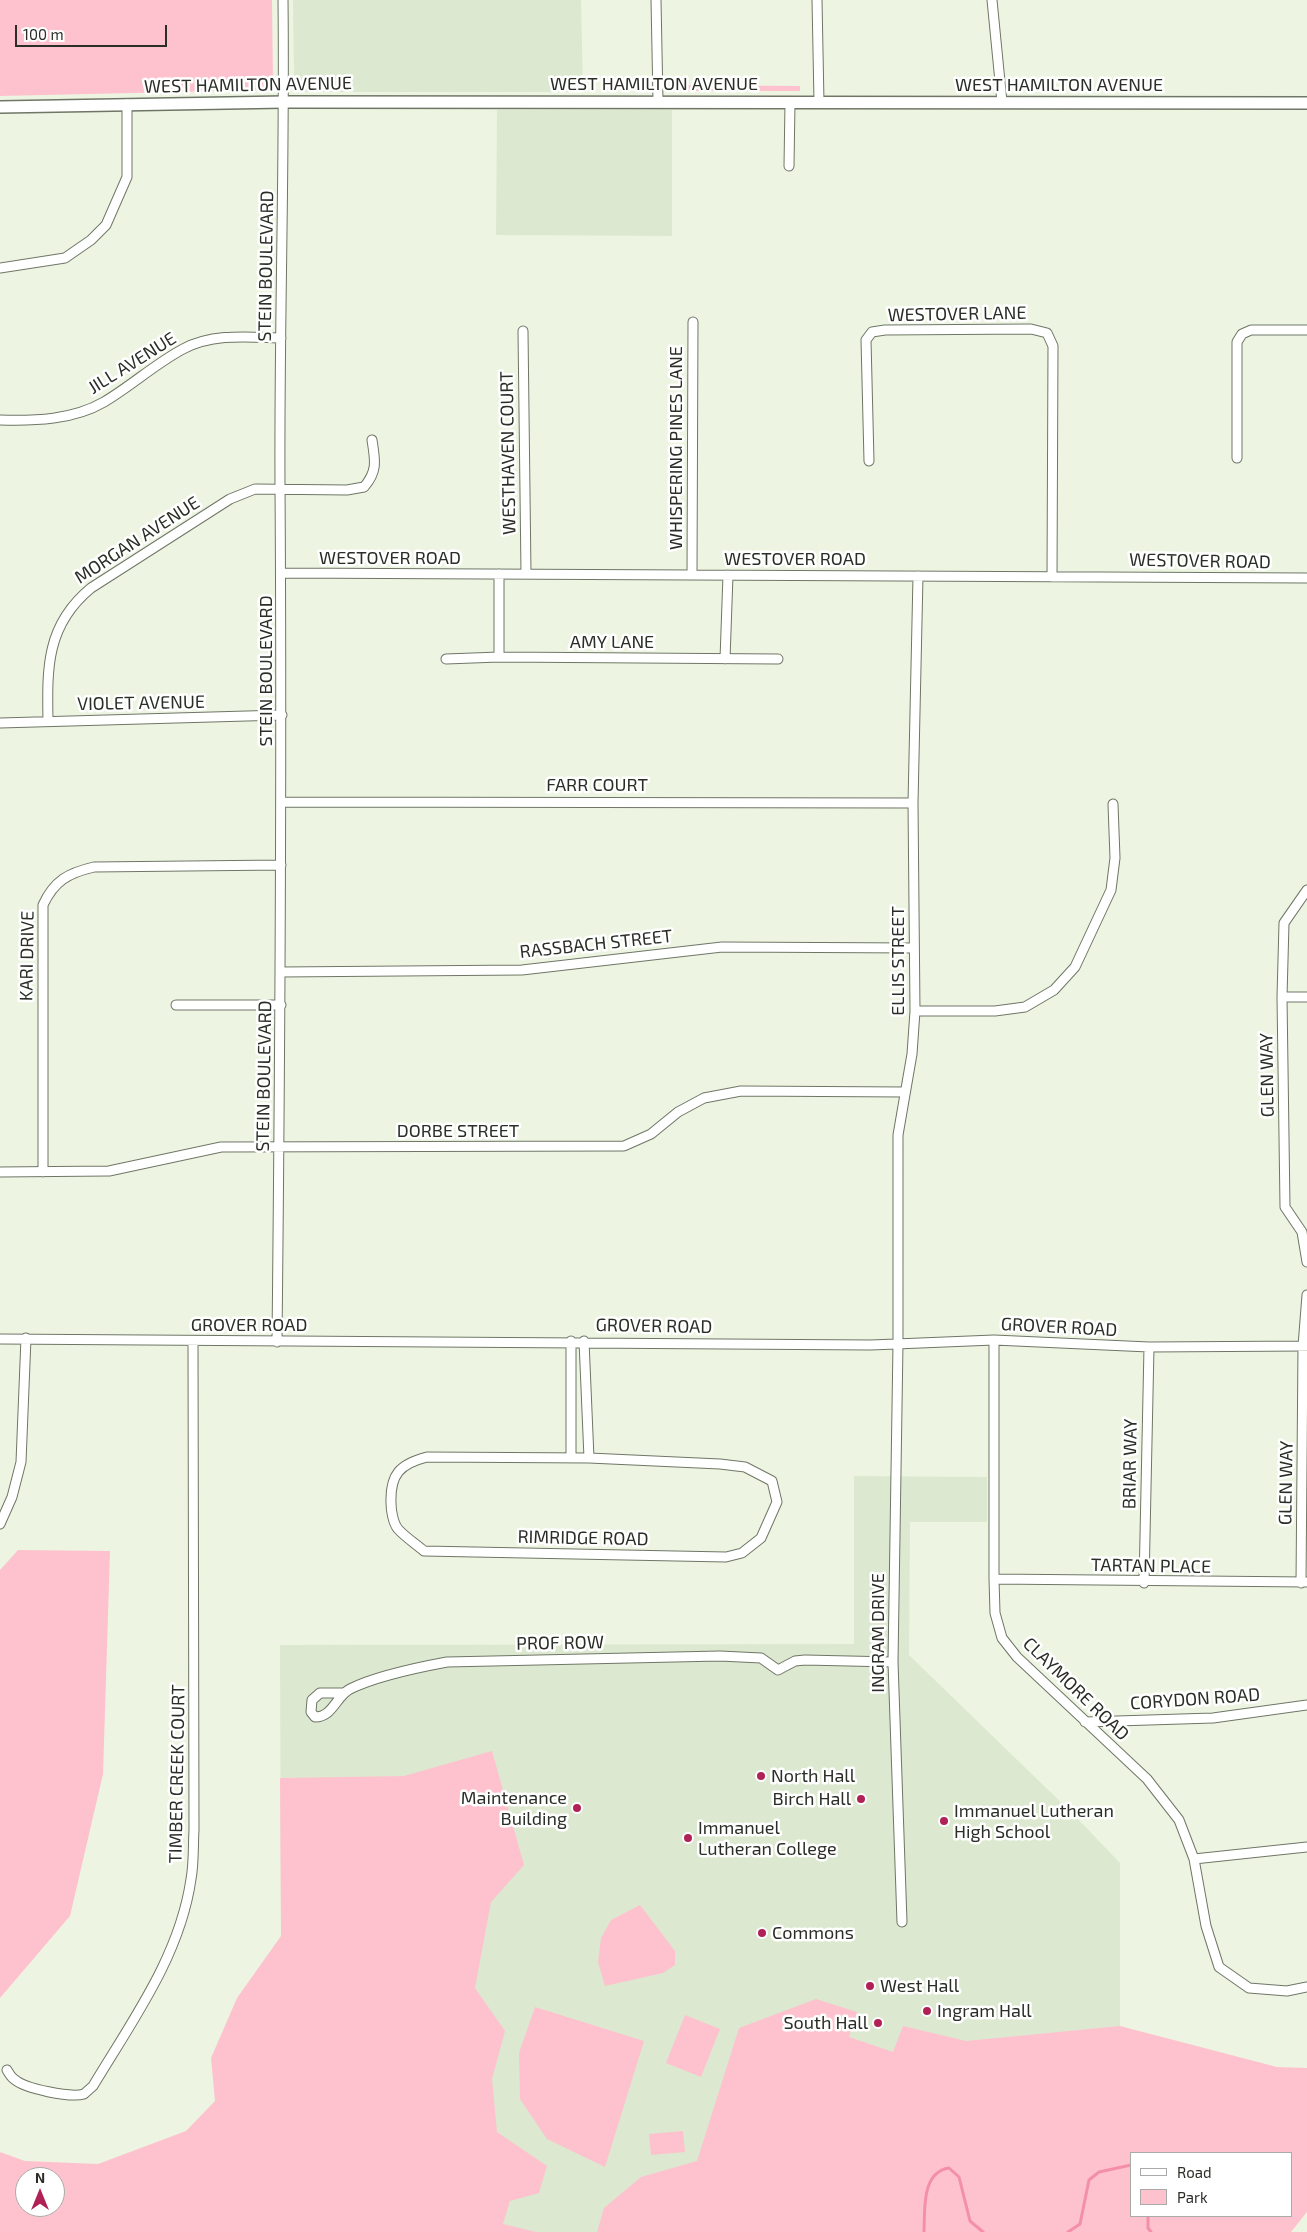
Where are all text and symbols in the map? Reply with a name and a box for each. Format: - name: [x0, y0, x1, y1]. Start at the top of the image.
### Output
- scale bar: [18, 15, 170, 47]
- text: 100 m: [23, 25, 64, 43]
- street label: WEST HAMILTON AVENUE: [144, 72, 352, 98]
- street label: WEST HAMILTON AVENUE: [550, 73, 758, 95]
- street label: WEST HAMILTON AVENUE: [955, 74, 1163, 96]
- street label: STEIN BOULEVARD: [254, 190, 278, 342]
- street label: WESTOVER LANE: [887, 302, 1027, 326]
- street label: JILL AVENUE: [84, 327, 180, 399]
- street label: WHISPERING PINES LANE: [665, 346, 687, 550]
- street label: WESTHAVEN COURT: [496, 371, 520, 535]
- street label: MORGAN AVENUE: [71, 492, 203, 588]
- street label: WESTOVER ROAD: [319, 547, 461, 569]
- street label: WESTOVER ROAD: [724, 548, 866, 570]
- street label: WESTOVER ROAD: [1129, 549, 1271, 573]
- street label: STEIN BOULEVARD: [255, 595, 277, 747]
- street label: AMY LANE: [570, 631, 654, 653]
- street label: VIOLET AVENUE: [77, 691, 205, 715]
- street label: FARR COURT: [546, 774, 648, 796]
- street label: ELLIS STREET: [887, 906, 909, 1016]
- street label: KARI DRIVE: [15, 911, 39, 1001]
- street label: RASSBACH STREET: [519, 925, 673, 963]
- street label: STEIN BOULEVARD: [252, 1000, 276, 1152]
- street label: GLEN WAY: [1255, 1033, 1279, 1117]
- street label: DORBE STREET: [397, 1120, 519, 1142]
- street label: GROVER ROAD: [1000, 1313, 1118, 1341]
- street label: GROVER ROAD: [191, 1314, 307, 1336]
- street label: GROVER ROAD: [595, 1314, 713, 1338]
- street label: BRIAR WAY: [1118, 1419, 1142, 1509]
- street label: GLEN WAY: [1274, 1441, 1298, 1525]
- street label: RIMRIDGE ROAD: [517, 1526, 649, 1550]
- street label: TARTAN PLACE: [1091, 1554, 1211, 1578]
- street label: INGRAM DRIVE: [867, 1573, 889, 1693]
- street label: PROF ROW: [516, 1631, 604, 1655]
- street label: CLAYMORE ROAD: [1018, 1633, 1134, 1745]
- street label: TIMBER CREEK COURT: [165, 1684, 189, 1864]
- street label: CORYDON ROAD: [1129, 1684, 1261, 1714]
- place label: North Hall: [771, 1765, 855, 1787]
- marker: North Hall: [755, 1770, 767, 1782]
- place label: Maintenance Building: [461, 1787, 567, 1830]
- place label: Birch Hall: [773, 1788, 851, 1810]
- marker: Birch Hall: [855, 1793, 867, 1805]
- place label: Immanuel Lutheran High School: [954, 1800, 1114, 1842]
- marker: Maintenance Building: [571, 1802, 583, 1814]
- marker: Immanuel Lutheran High School: [938, 1815, 950, 1827]
- place label: Immanuel Lutheran College: [698, 1817, 837, 1860]
- marker: Immanuel Lutheran College: [682, 1832, 694, 1844]
- place label: Commons: [772, 1922, 854, 1944]
- marker: Commons: [756, 1927, 768, 1939]
- place label: West Hall: [880, 1975, 959, 1997]
- marker: West Hall: [864, 1980, 876, 1992]
- place label: Ingram Hall: [937, 2000, 1032, 2022]
- marker: Ingram Hall: [921, 2005, 933, 2017]
- place label: South Hall: [783, 2012, 868, 2034]
- marker: South Hall: [872, 2017, 884, 2029]
- legend: [1130, 2152, 1292, 2217]
- text: Road: [1177, 2163, 1212, 2181]
- north arrow: [15, 2167, 65, 2217]
- text: N: [35, 2169, 45, 2186]
- text: Park: [1177, 2188, 1208, 2206]

